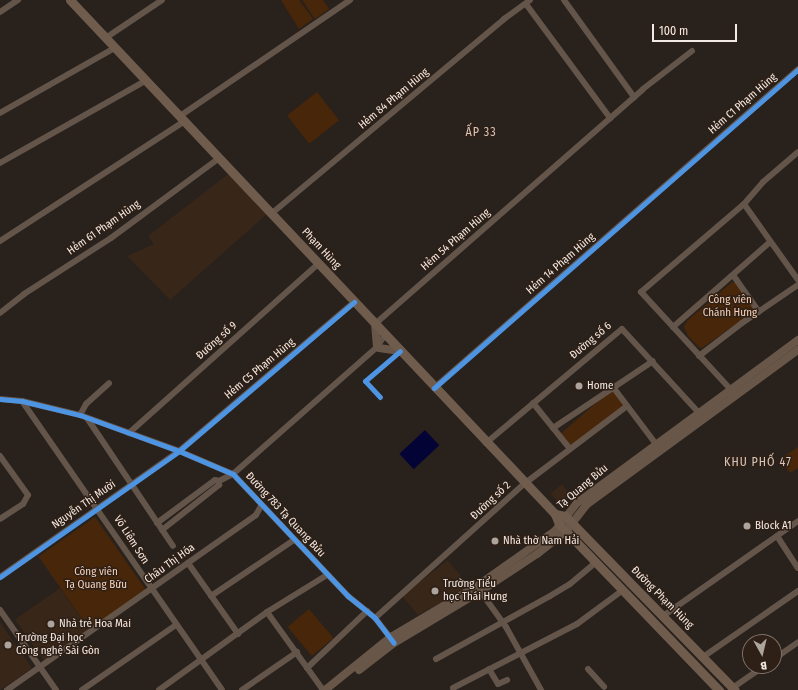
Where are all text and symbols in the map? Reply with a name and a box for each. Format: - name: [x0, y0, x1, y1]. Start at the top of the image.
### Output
- scale bar: [654, 16, 739, 42]
- text: 100 m: [659, 24, 688, 38]
- street label: Hẻm 84 Phạm Hùng: [356, 66, 432, 132]
- street label: Hẻm C1 Phạm Hùng: [706, 71, 780, 137]
- district label: ẤP 33: [465, 126, 497, 140]
- street label: Hẻm 61 Phạm Hùng: [65, 198, 143, 258]
- street label: Hẻm 54 Phạm Hùng: [419, 206, 493, 274]
- street label: Phạm Hùng: [299, 226, 343, 272]
- street label: Hẻm 14 Phạm Hùng: [524, 231, 598, 297]
- park label: Công viên Chánh Hưng: [703, 294, 757, 320]
- street label: Đường số 9: [194, 319, 240, 363]
- street label: Đường số 6: [567, 320, 615, 362]
- street label: Hẻm C5 Phạm Hùng: [222, 336, 298, 402]
- place label: Home: [587, 379, 613, 393]
- marker: Home: [574, 381, 584, 391]
- district label: KHU PHỐ 47: [724, 456, 792, 470]
- street label: Tạ Quang Bửu: [555, 462, 611, 512]
- street label: Đường 783 Tạ Quang Bửu: [242, 470, 328, 560]
- street label: Nguyễn Thị Mười: [50, 478, 118, 532]
- street label: Đường số 2: [468, 479, 514, 523]
- street label: Võ Liêm Sơn: [110, 513, 152, 567]
- place label: Block A1: [755, 519, 792, 533]
- marker: Block A1: [742, 521, 752, 531]
- place label: Nhà thờ Nam Hải: [503, 534, 579, 548]
- marker: Nhà thờ Nam Hải: [490, 536, 500, 546]
- street label: Châu Thị Hóa: [142, 541, 198, 587]
- street label: Đường Phạm Hùng: [628, 564, 696, 632]
- park label: Công viên Tạ Quang Bữu: [65, 566, 127, 592]
- place label: Trường Tiểu học Thái Hưng: [443, 578, 507, 604]
- marker: Trường Tiểu học Thái Hưng: [430, 586, 440, 596]
- place label: Nhà trẻ Hoa Mai: [59, 617, 131, 631]
- marker: Nhà trẻ Hoa Mai: [46, 619, 56, 629]
- place label: Trường Đại học Công nghệ Sài Gòn: [16, 632, 100, 658]
- north arrow: [742, 634, 782, 674]
- marker: Trường Đại học Công nghệ Sài Gòn: [3, 640, 13, 650]
- text: B: [760, 659, 768, 672]

